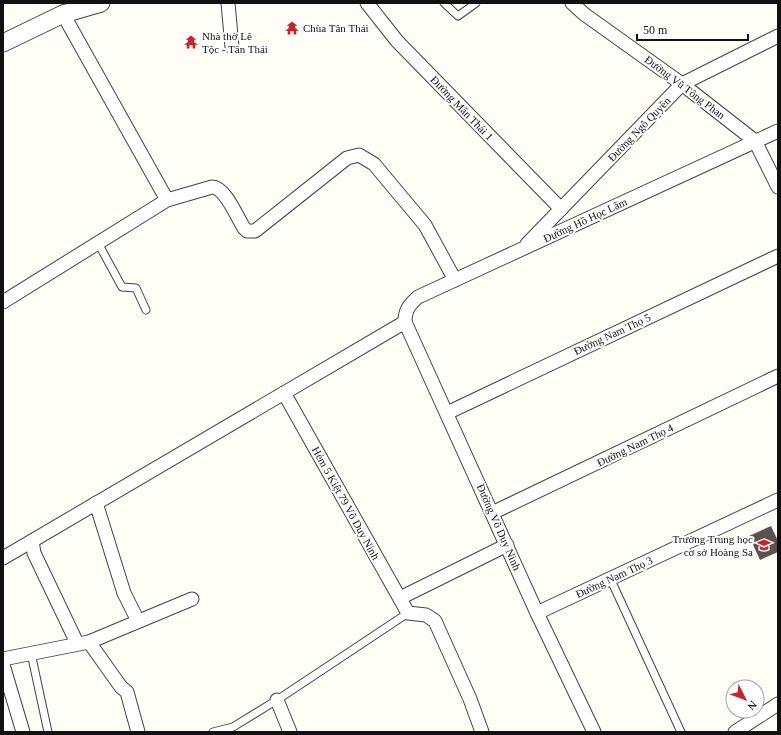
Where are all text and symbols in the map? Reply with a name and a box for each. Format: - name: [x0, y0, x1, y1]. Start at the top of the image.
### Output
- scale bar: [637, 16, 748, 42]
- temple icon: Chùa Tân Thái: [284, 20, 300, 36]
- place label: Chùa Tân Thái: [303, 22, 369, 34]
- text: 50 m: [643, 23, 668, 37]
- place label: Nhà thờ Lê Tộc - Tân Thái: [202, 30, 268, 55]
- temple icon: Nhà thờ Lê Tộc - Tân Thái: [183, 34, 199, 50]
- street label: Đường Vũ Tông Phan: [643, 53, 728, 121]
- street label: Đường Mân Thái 1: [428, 73, 496, 143]
- street label: Đường Ngô Quyền: [605, 94, 673, 164]
- street label: Đường Hồ Học Lãm: [541, 195, 629, 245]
- street label: Đường Nam Thọ 5: [572, 311, 653, 357]
- street label: Đường Nam Thọ 4: [595, 421, 676, 469]
- street label: Hẻm 5 Kiệt 79 Võ Duy Ninh: [310, 444, 382, 562]
- street label: Đường Võ Duy Ninh: [475, 482, 524, 572]
- place label: Trường Trung học cơ sở Hoàng Sa: [673, 533, 753, 558]
- school or university icon: Trường Trung học cơ sở Hoàng Sa: [756, 537, 772, 553]
- street label: Đường Nam Thọ 3: [574, 554, 655, 600]
- north arrow: [725, 679, 765, 719]
- text: N: [745, 699, 760, 713]

